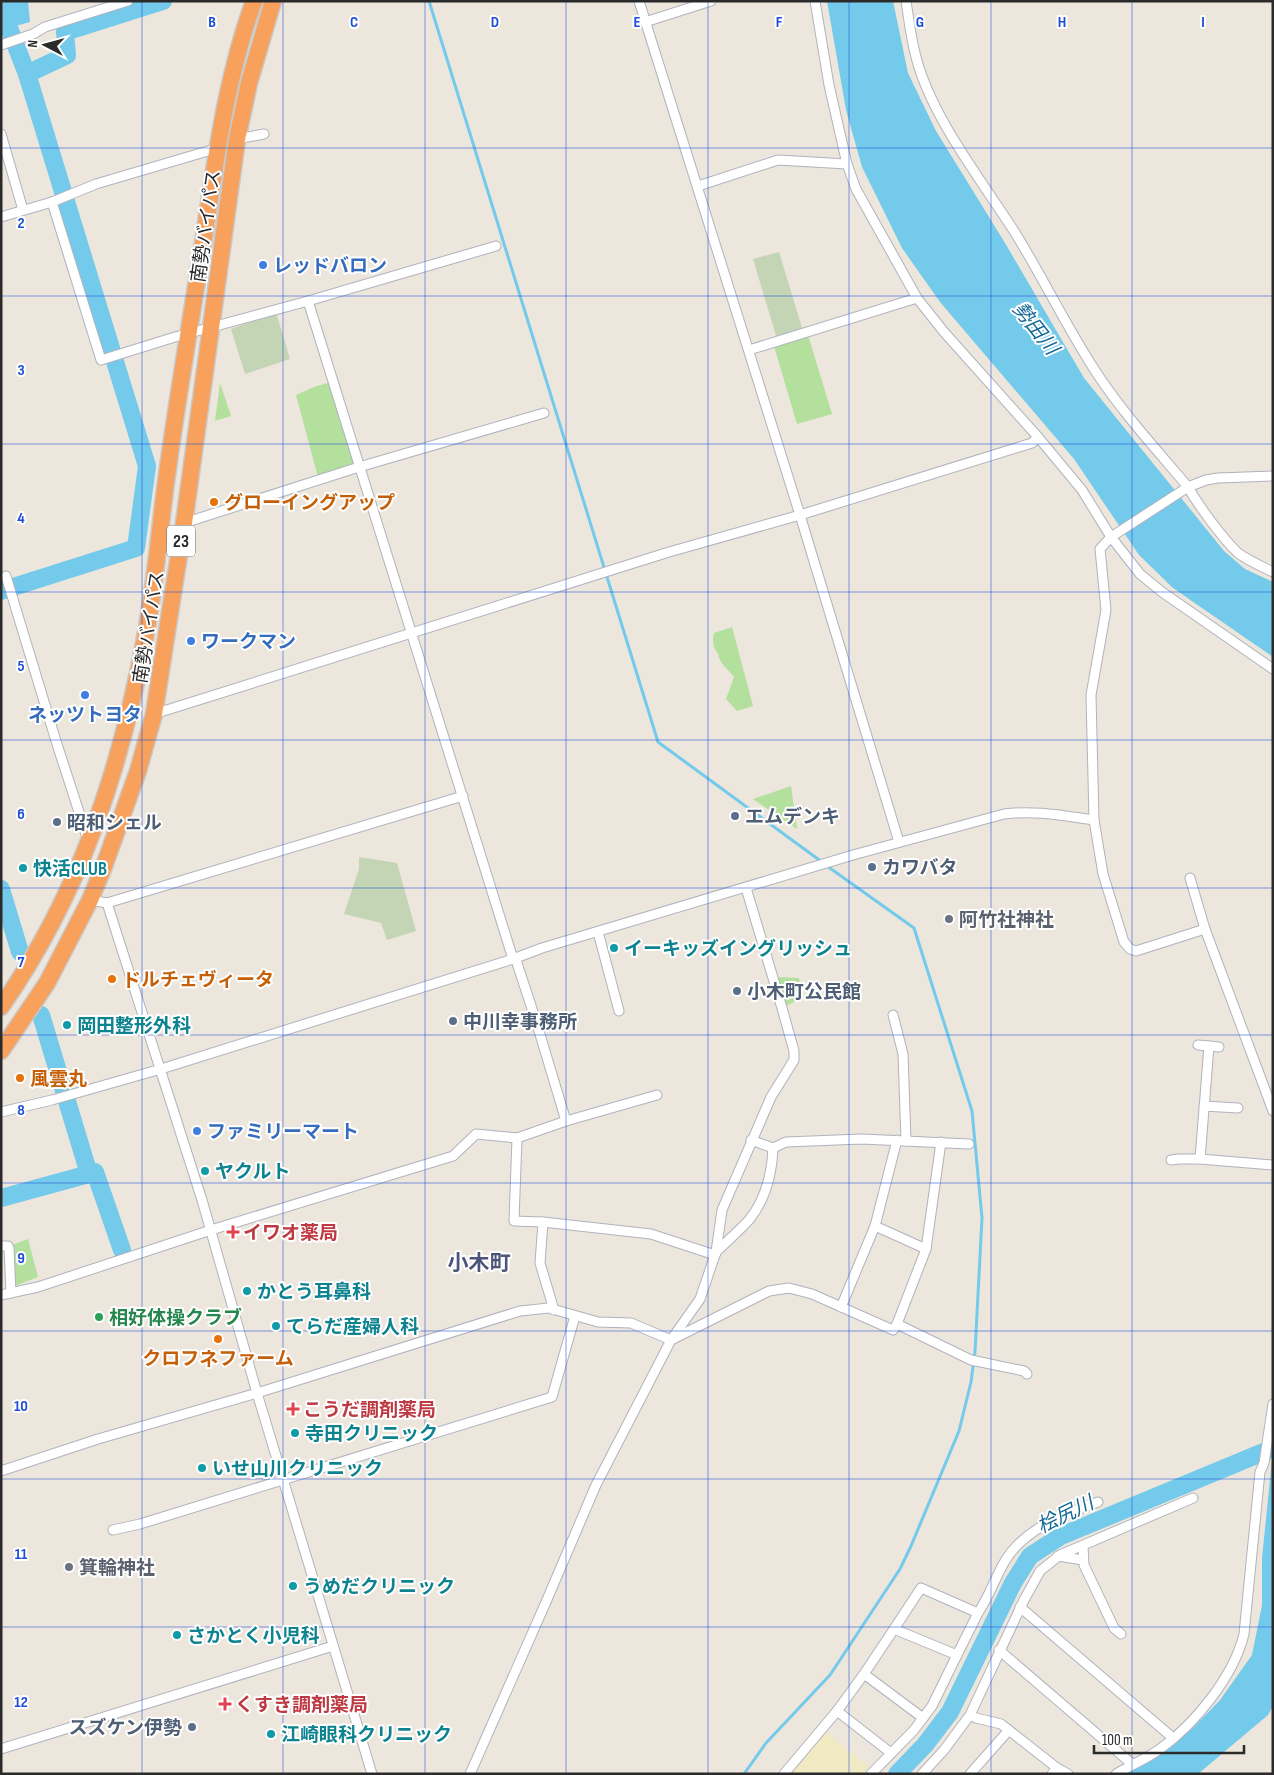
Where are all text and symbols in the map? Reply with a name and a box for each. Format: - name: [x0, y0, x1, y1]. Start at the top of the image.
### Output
- text: B: [208, 13, 216, 32]
- text: C: [350, 13, 358, 32]
- text: D: [491, 13, 499, 32]
- text: E: [634, 13, 641, 32]
- text: F: [776, 13, 783, 32]
- text: G: [916, 13, 924, 32]
- text: H: [1058, 13, 1066, 32]
- text: I: [1201, 13, 1205, 32]
- north arrow: [20, 20, 70, 70]
- text: N: [24, 39, 41, 48]
- street label: 南勢バイパス: [187, 168, 226, 284]
- text: 2: [17, 214, 25, 233]
- place label: レッドバロン: [273, 255, 387, 278]
- marker: レッドバロン: [257, 259, 269, 271]
- water label: 勢田川: [1007, 298, 1064, 361]
- text: 3: [17, 361, 25, 380]
- place label: グローイングアップ: [224, 492, 395, 515]
- marker: グローイングアップ: [208, 496, 220, 508]
- text: 4: [17, 509, 25, 528]
- road number: 23: [167, 526, 195, 556]
- street label: 南勢バイパス: [129, 569, 170, 685]
- place label: ワークマン: [201, 631, 296, 654]
- marker: ワークマン: [185, 635, 197, 647]
- text: 5: [17, 657, 25, 676]
- marker: ネッツトヨタ: [79, 689, 91, 701]
- place label: ネッツトヨタ: [28, 704, 142, 727]
- text: 6: [17, 805, 25, 824]
- place label: エムデンキ: [745, 806, 840, 829]
- marker: エムデンキ: [729, 810, 741, 822]
- place label: 昭和シェル: [67, 812, 162, 835]
- marker: 昭和シェル: [51, 816, 63, 828]
- place label: カワバタ: [882, 857, 958, 880]
- place label: 快活CLUB: [33, 858, 107, 881]
- marker: カワバタ: [866, 861, 878, 873]
- marker: 快活CLUB: [17, 862, 29, 874]
- place label: 阿竹社神社: [959, 909, 1054, 932]
- marker: 阿竹社神社: [943, 913, 955, 925]
- place label: イーキッズイングリッシュ: [624, 938, 852, 961]
- marker: イーキッズイングリッシュ: [608, 942, 620, 954]
- text: 7: [18, 953, 25, 972]
- place label: ドルチェヴィータ: [122, 969, 274, 992]
- marker: ドルチェヴィータ: [106, 973, 118, 985]
- place label: 小木町公民館: [747, 981, 861, 1004]
- marker: 小木町公民館: [731, 985, 743, 997]
- place label: 中川幸事務所: [463, 1011, 577, 1034]
- place label: 岡田整形外科: [77, 1015, 191, 1038]
- marker: 中川幸事務所: [447, 1015, 459, 1027]
- marker: 岡田整形外科: [61, 1019, 73, 1031]
- place label: 風雲丸: [30, 1068, 87, 1091]
- marker: 風雲丸: [14, 1072, 26, 1084]
- text: 8: [17, 1101, 25, 1120]
- place label: ファミリーマート: [207, 1121, 359, 1144]
- marker: ファミリーマート: [191, 1125, 203, 1137]
- place label: ヤクルト: [215, 1161, 290, 1184]
- marker: ヤクルト: [199, 1165, 211, 1177]
- place label: イワオ薬局: [243, 1222, 338, 1245]
- marker: イワオ薬局: [227, 1226, 239, 1238]
- text: 9: [17, 1249, 25, 1268]
- district label: 小木町: [448, 1251, 511, 1276]
- place label: かとう耳鼻科: [257, 1281, 371, 1304]
- marker: かとう耳鼻科: [241, 1285, 253, 1297]
- place label: 相好体操クラブ: [109, 1307, 242, 1330]
- marker: 相好体操クラブ: [93, 1311, 105, 1323]
- place label: てらだ産婦人科: [286, 1316, 419, 1339]
- marker: てらだ産婦人科: [270, 1320, 282, 1332]
- marker: クロフネファーム: [212, 1333, 224, 1345]
- place label: クロフネファーム: [142, 1348, 294, 1371]
- text: 10: [14, 1397, 28, 1416]
- place label: こうだ調剤薬局: [303, 1399, 436, 1422]
- marker: こうだ調剤薬局: [287, 1403, 299, 1415]
- place label: 寺田クリニック: [305, 1423, 438, 1446]
- marker: 寺田クリニック: [289, 1427, 301, 1439]
- place label: いせ山川クリニック: [212, 1458, 383, 1481]
- marker: いせ山川クリニック: [196, 1462, 208, 1474]
- water label: 桧尻川: [1033, 1490, 1099, 1539]
- text: 11: [15, 1545, 28, 1564]
- place label: 箕輪神社: [79, 1557, 155, 1580]
- marker: 箕輪神社: [63, 1561, 75, 1573]
- place label: うめだクリニック: [303, 1576, 455, 1599]
- marker: うめだクリニック: [287, 1580, 299, 1592]
- place label: さかとく小児科: [187, 1625, 319, 1648]
- marker: さかとく小児科: [171, 1629, 183, 1641]
- text: 12: [14, 1693, 28, 1712]
- place label: くすき調剤薬局: [235, 1694, 368, 1717]
- marker: くすき調剤薬局: [219, 1698, 231, 1710]
- place label: スズケン伊勢: [69, 1717, 182, 1740]
- marker: スズケン伊勢: [186, 1721, 198, 1733]
- scale bar: [1094, 1722, 1244, 1754]
- place label: 江崎眼科クリニック: [281, 1724, 452, 1747]
- marker: 江崎眼科クリニック: [265, 1728, 277, 1740]
- text: 100 m: [1102, 1731, 1133, 1750]

